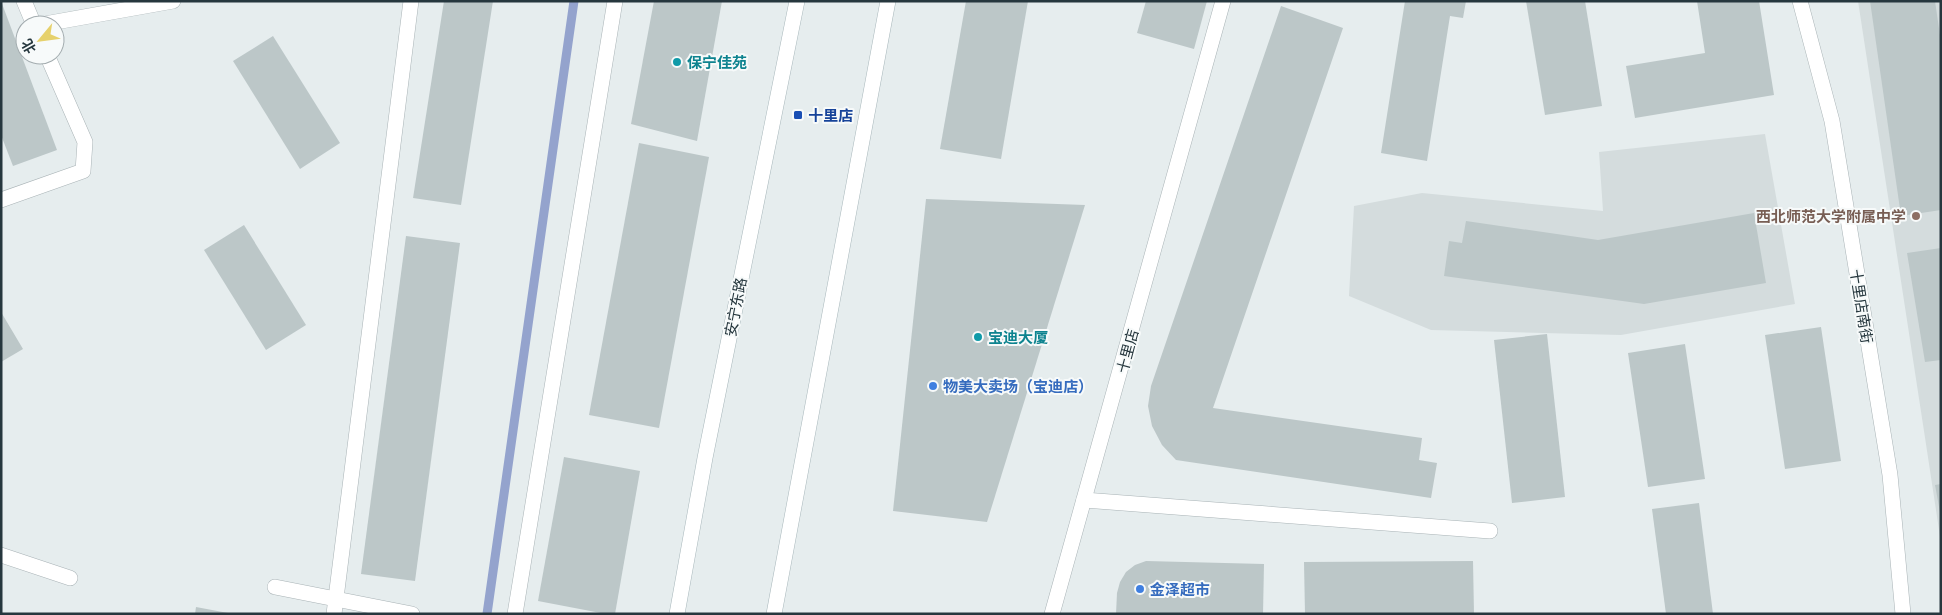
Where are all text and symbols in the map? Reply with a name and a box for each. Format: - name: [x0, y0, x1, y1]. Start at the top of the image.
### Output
- north arrow: [15, 15, 65, 65]
- text: 北: [17, 36, 39, 57]
- place label: 保宁佳苑: [687, 53, 747, 71]
- marker: 保宁佳苑: [671, 56, 683, 68]
- place label: 十里店: [808, 106, 853, 124]
- marker: 十里店: [792, 109, 804, 121]
- place label: 西北师范大学附属中学: [1756, 207, 1906, 225]
- marker: 西北师范大学附属中学: [1910, 210, 1922, 222]
- street label: 十里店南街: [1847, 268, 1877, 344]
- street label: 安宁东路: [720, 276, 750, 338]
- street label: 十里店: [1112, 327, 1142, 375]
- place label: 宝迪大厦: [988, 328, 1048, 346]
- marker: 宝迪大厦: [972, 331, 984, 343]
- place label: 物美大卖场（宝迪店）: [943, 377, 1093, 395]
- marker: 物美大卖场（宝迪店）: [927, 380, 939, 392]
- place label: 金泽超市: [1150, 580, 1210, 598]
- marker: 金泽超市: [1134, 583, 1146, 595]

